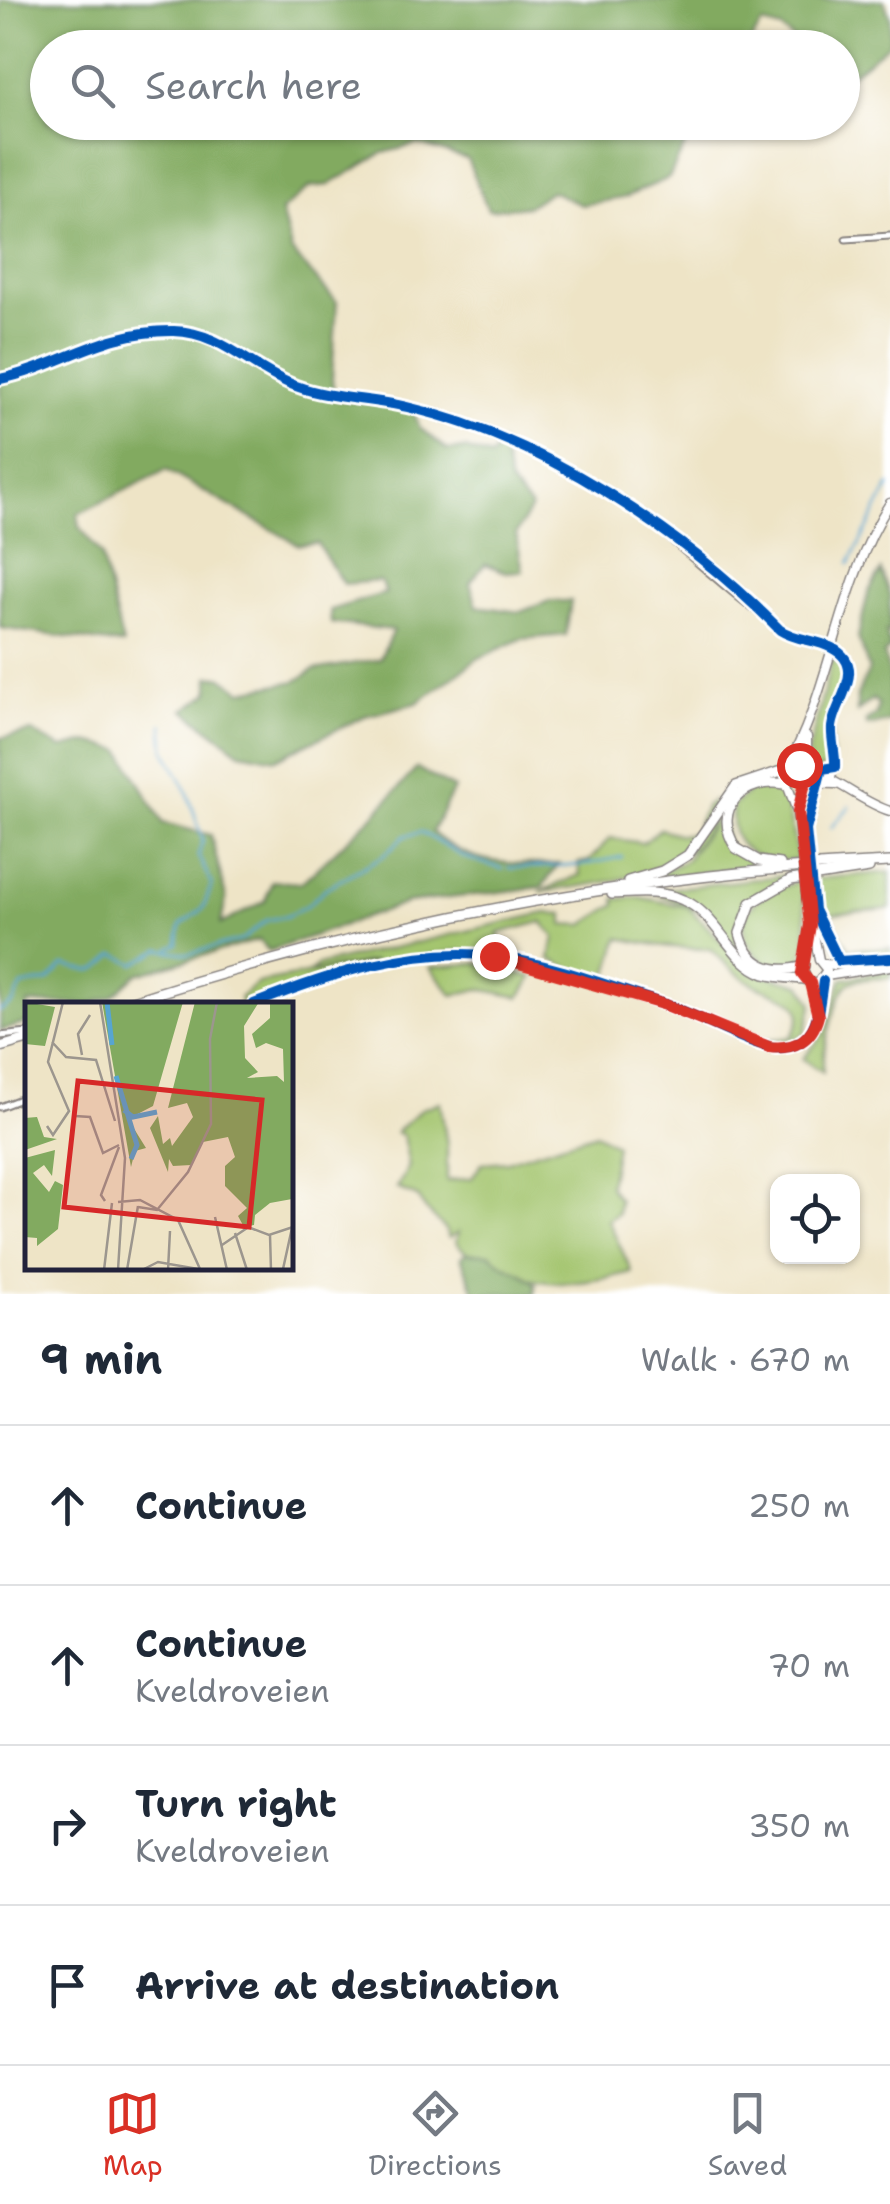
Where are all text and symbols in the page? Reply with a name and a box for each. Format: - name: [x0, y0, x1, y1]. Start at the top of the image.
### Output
- search box: [30, 30, 860, 140]
- icon: search: [65, 58, 120, 113]
- text: Search here: [145, 60, 362, 111]
- route start: [777, 743, 823, 789]
- route end: [472, 934, 518, 980]
- inset map: [25, 1002, 292, 1269]
- map controls: [770, 1174, 860, 1264]
- button: locate: [770, 1174, 860, 1264]
- text: 9 min: [40, 1331, 162, 1387]
- text: Walk · 670 m: [641, 1338, 850, 1381]
- icon: ahead: [40, 1478, 95, 1533]
- text: Continue: [135, 1480, 307, 1531]
- text: 250 m: [748, 1484, 850, 1527]
- text: Continue: [135, 1618, 307, 1669]
- icon: ahead: [40, 1638, 95, 1693]
- text: 70 m: [767, 1644, 850, 1687]
- text: Kveldroveien: [135, 1669, 330, 1712]
- text: Turn right: [135, 1778, 337, 1829]
- icon: right: [40, 1798, 95, 1853]
- text: 350 m: [748, 1804, 850, 1847]
- text: Kveldroveien: [135, 1829, 330, 1872]
- icon: arrive: [40, 1958, 95, 2013]
- text: Arrive at destination: [135, 1960, 559, 2011]
- tab: Map: [103, 2086, 163, 2184]
- tab: Directions: [368, 2086, 502, 2184]
- tab: Saved: [708, 2086, 787, 2184]

